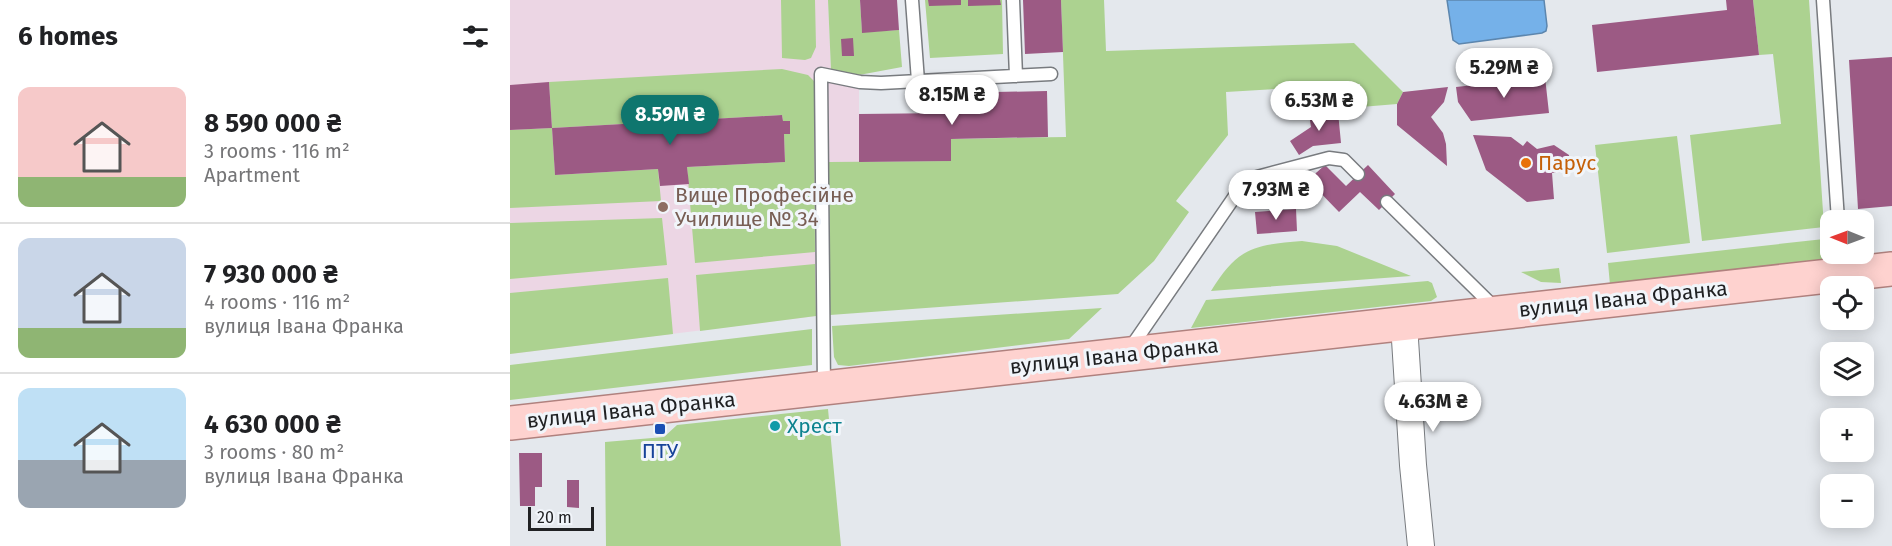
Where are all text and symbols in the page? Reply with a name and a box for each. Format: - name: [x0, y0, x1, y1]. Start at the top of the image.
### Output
- icon: filters: [459, 20, 492, 53]
- text: 6 homes: [18, 21, 118, 52]
- pin: 5.29M ₴: [1449, 48, 1559, 99]
- text: 5.29M ₴: [1470, 55, 1538, 79]
- pin: 8.15M ₴: [897, 75, 1007, 126]
- pin: 6.53M ₴: [1264, 81, 1374, 132]
- text: 8.15M ₴: [919, 82, 985, 106]
- text: 6.53M ₴: [1284, 88, 1354, 112]
- pin: 8.59M ₴: [615, 95, 725, 146]
- text: 8.59M ₴: [635, 102, 705, 126]
- text: 8 590 000 ₴: [204, 108, 342, 139]
- icon: home: [66, 111, 138, 183]
- text: 3 rooms · 116 m²: [204, 139, 350, 163]
- place label: Парус: [1538, 150, 1596, 176]
- marker: Парус: [1519, 156, 1533, 170]
- text: Apartment: [204, 163, 300, 187]
- pin: 7.93M ₴: [1221, 170, 1331, 221]
- text: 7.93M ₴: [1243, 177, 1309, 201]
- place label: Вище Професійне Училище № 34: [675, 182, 854, 232]
- marker: Вище Професійне Училище № 34: [656, 200, 670, 214]
- north arrow: [1820, 210, 1874, 264]
- map controls: [1820, 210, 1874, 528]
- text: 7 930 000 ₴: [204, 259, 338, 290]
- icon: home: [66, 262, 138, 334]
- street label: вулиця Івана Франка: [1517, 275, 1729, 323]
- button: locate: [1820, 276, 1874, 330]
- text: 4 rooms · 116 m²: [204, 290, 350, 314]
- text: вулиця Івана Франка: [204, 314, 404, 338]
- street label: вулиця Івана Франка: [1008, 332, 1220, 380]
- button: layers: [1820, 342, 1874, 396]
- pin: 4.63M ₴: [1378, 382, 1488, 433]
- street label: вулиця Івана Франка: [525, 386, 737, 434]
- text: 4.63M ₴: [1398, 389, 1468, 413]
- button: +: [1820, 408, 1874, 462]
- text: 4 630 000 ₴: [204, 409, 341, 440]
- icon: home: [66, 412, 138, 484]
- place label: Хрест: [787, 413, 842, 439]
- marker: Хрест: [768, 419, 782, 433]
- marker: ПТУ: [653, 422, 667, 436]
- place label: ПТУ: [642, 438, 679, 464]
- text: 3 rooms · 80 m²: [204, 440, 344, 464]
- text: вулиця Івана Франка: [204, 464, 404, 488]
- button: −: [1820, 474, 1874, 528]
- scale bar: [528, 504, 594, 532]
- text: 20 m: [537, 508, 572, 527]

